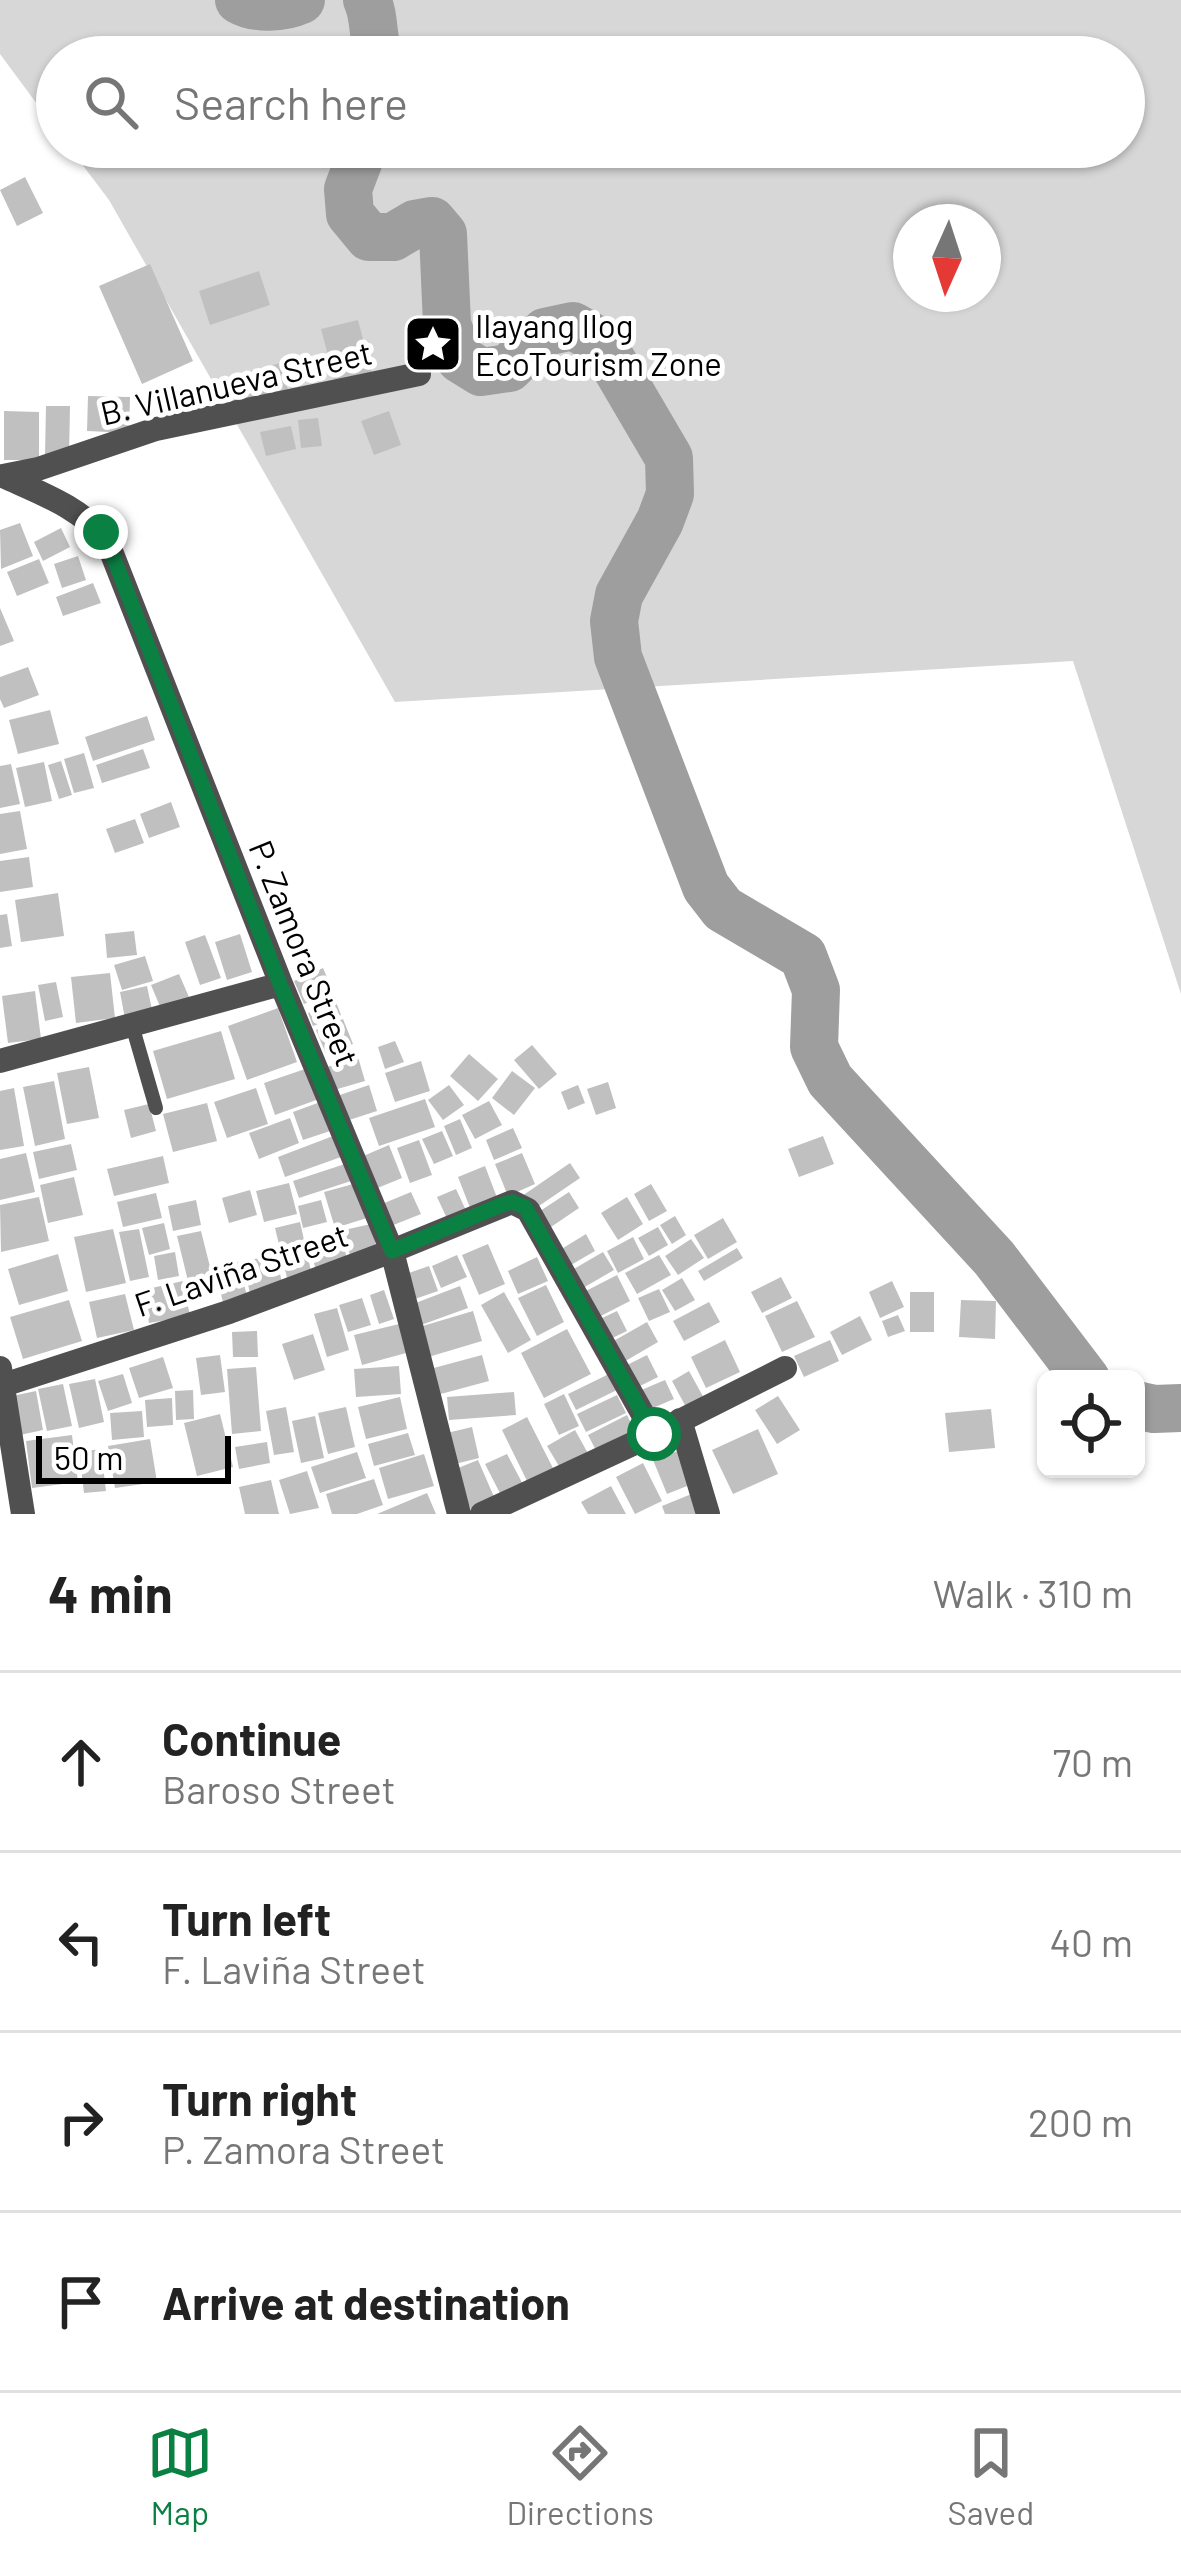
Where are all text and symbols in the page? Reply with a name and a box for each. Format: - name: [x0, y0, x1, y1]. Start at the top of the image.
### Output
- search box: [36, 36, 1145, 168]
- icon: search: [78, 69, 144, 135]
- text: Search here: [174, 75, 408, 129]
- north arrow: [893, 204, 1001, 312]
- place label: Ilayang Ilog EcoTourism Zone: [475, 305, 722, 383]
- place icon: Ilayang Ilog EcoTourism Zone: [402, 313, 464, 375]
- street label: B. Villanueva Street: [96, 331, 376, 433]
- route end: [74, 505, 128, 559]
- street label: P. Zamora Street: [242, 834, 368, 1072]
- street label: F. Laviña Street: [129, 1214, 353, 1324]
- map controls: [1037, 1370, 1145, 1478]
- button: locate: [1037, 1370, 1145, 1478]
- route start: [627, 1407, 681, 1461]
- scale bar: [36, 1430, 231, 1483]
- text: 50 m: [54, 1437, 124, 1477]
- text: 4 min: [48, 1562, 173, 1623]
- text: Walk · 310 m: [933, 1569, 1133, 1616]
- text: Continue: [162, 1711, 341, 1765]
- icon: ahead: [48, 1729, 114, 1795]
- text: 70 m: [1052, 1738, 1133, 1785]
- text: Baroso Street: [162, 1765, 396, 1812]
- text: Turn left: [162, 1891, 331, 1945]
- icon: left: [48, 1909, 114, 1975]
- text: 40 m: [1049, 1918, 1133, 1965]
- text: F. Laviña Street: [162, 1945, 426, 1992]
- text: Turn right: [162, 2071, 357, 2125]
- icon: right: [48, 2089, 114, 2155]
- text: 200 m: [1028, 2098, 1133, 2145]
- text: P. Zamora Street: [162, 2125, 445, 2172]
- icon: arrive: [48, 2269, 114, 2335]
- text: Arrive at destination: [162, 2275, 570, 2329]
- tab: Map: [147, 2420, 213, 2532]
- tab: Directions: [506, 2420, 654, 2532]
- tab: Saved: [948, 2420, 1034, 2532]

